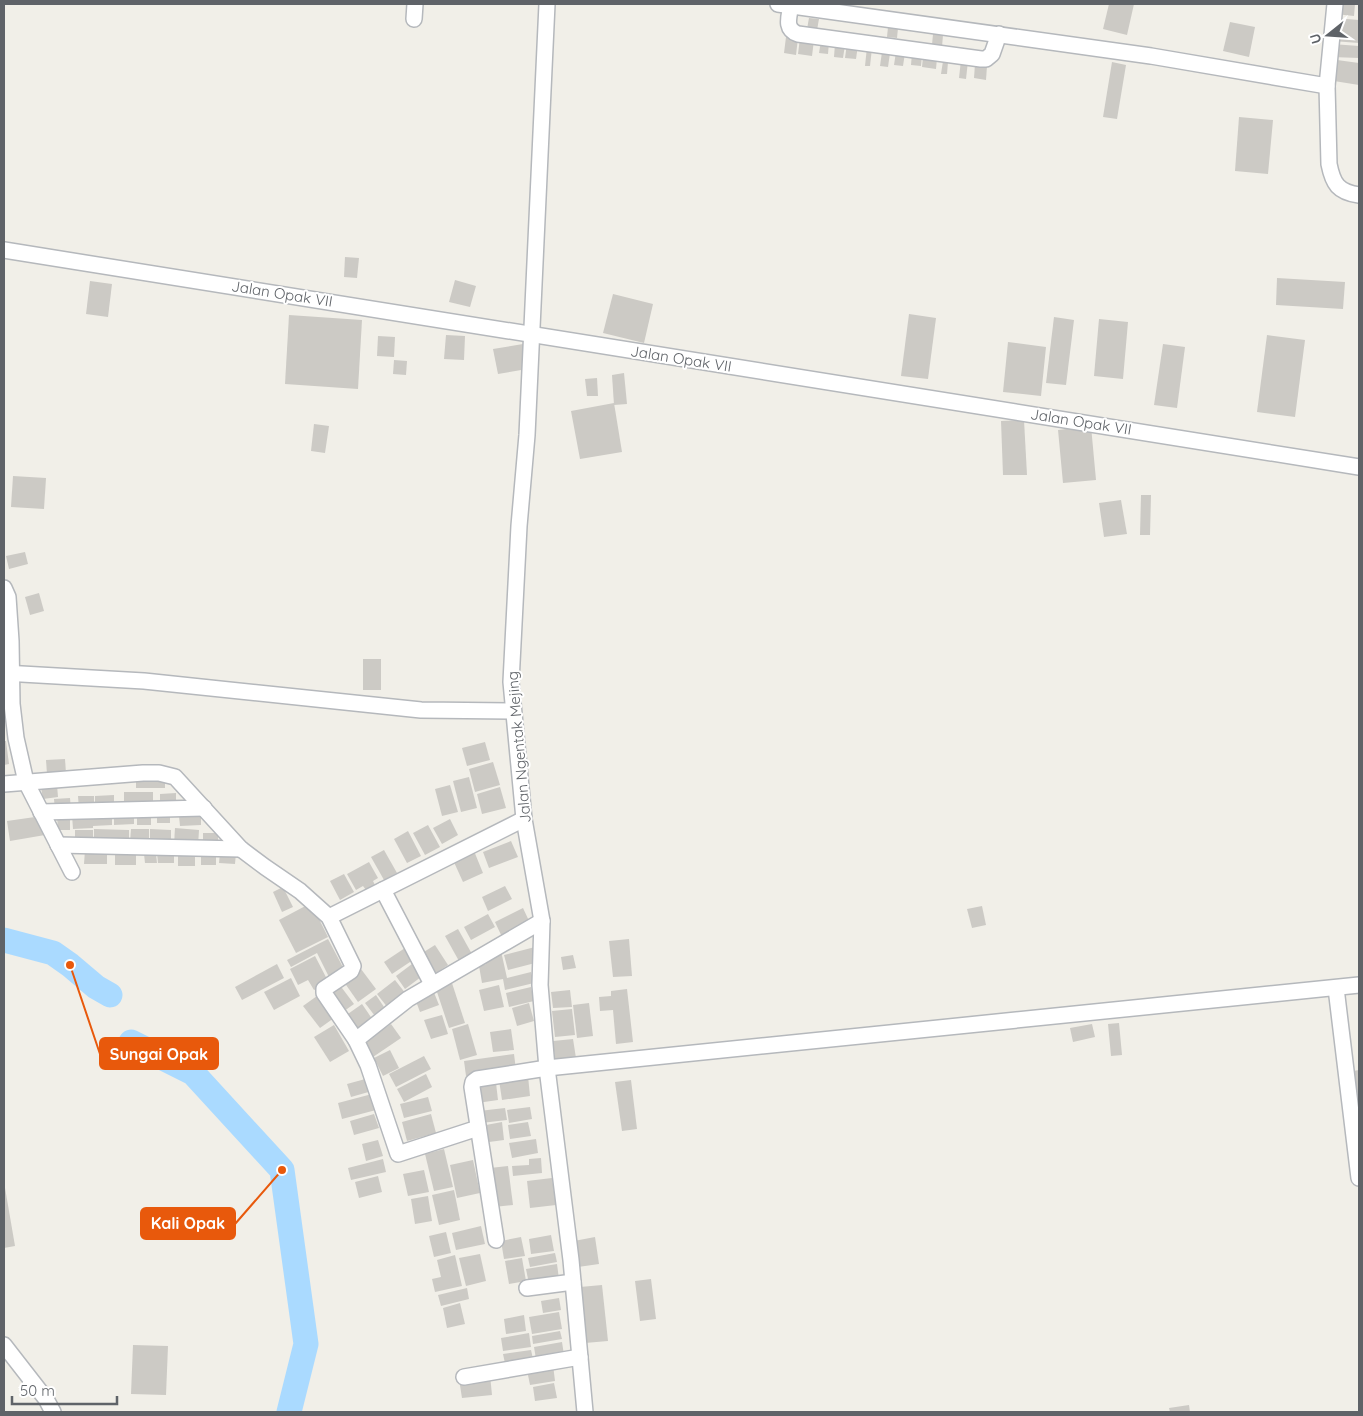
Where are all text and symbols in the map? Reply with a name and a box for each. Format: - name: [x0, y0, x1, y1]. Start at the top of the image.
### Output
- north arrow: [1303, 10, 1353, 60]
- text: U: [1306, 31, 1326, 46]
- street label: Jalan Opak VII: [230, 276, 334, 311]
- street label: Jalan Opak VII: [629, 341, 733, 376]
- street label: Jalan Opak VII: [1029, 404, 1133, 439]
- street label: Jalan Ngentak Mejing: [502, 670, 535, 824]
- callout: Sungai Opak: [100, 1038, 218, 1069]
- text: Sungai Opak: [110, 1044, 208, 1064]
- callout: Kali Opak: [141, 1208, 235, 1239]
- text: Kali Opak: [151, 1213, 225, 1233]
- scale bar: [12, 1374, 118, 1406]
- text: 50 m: [20, 1381, 55, 1400]

